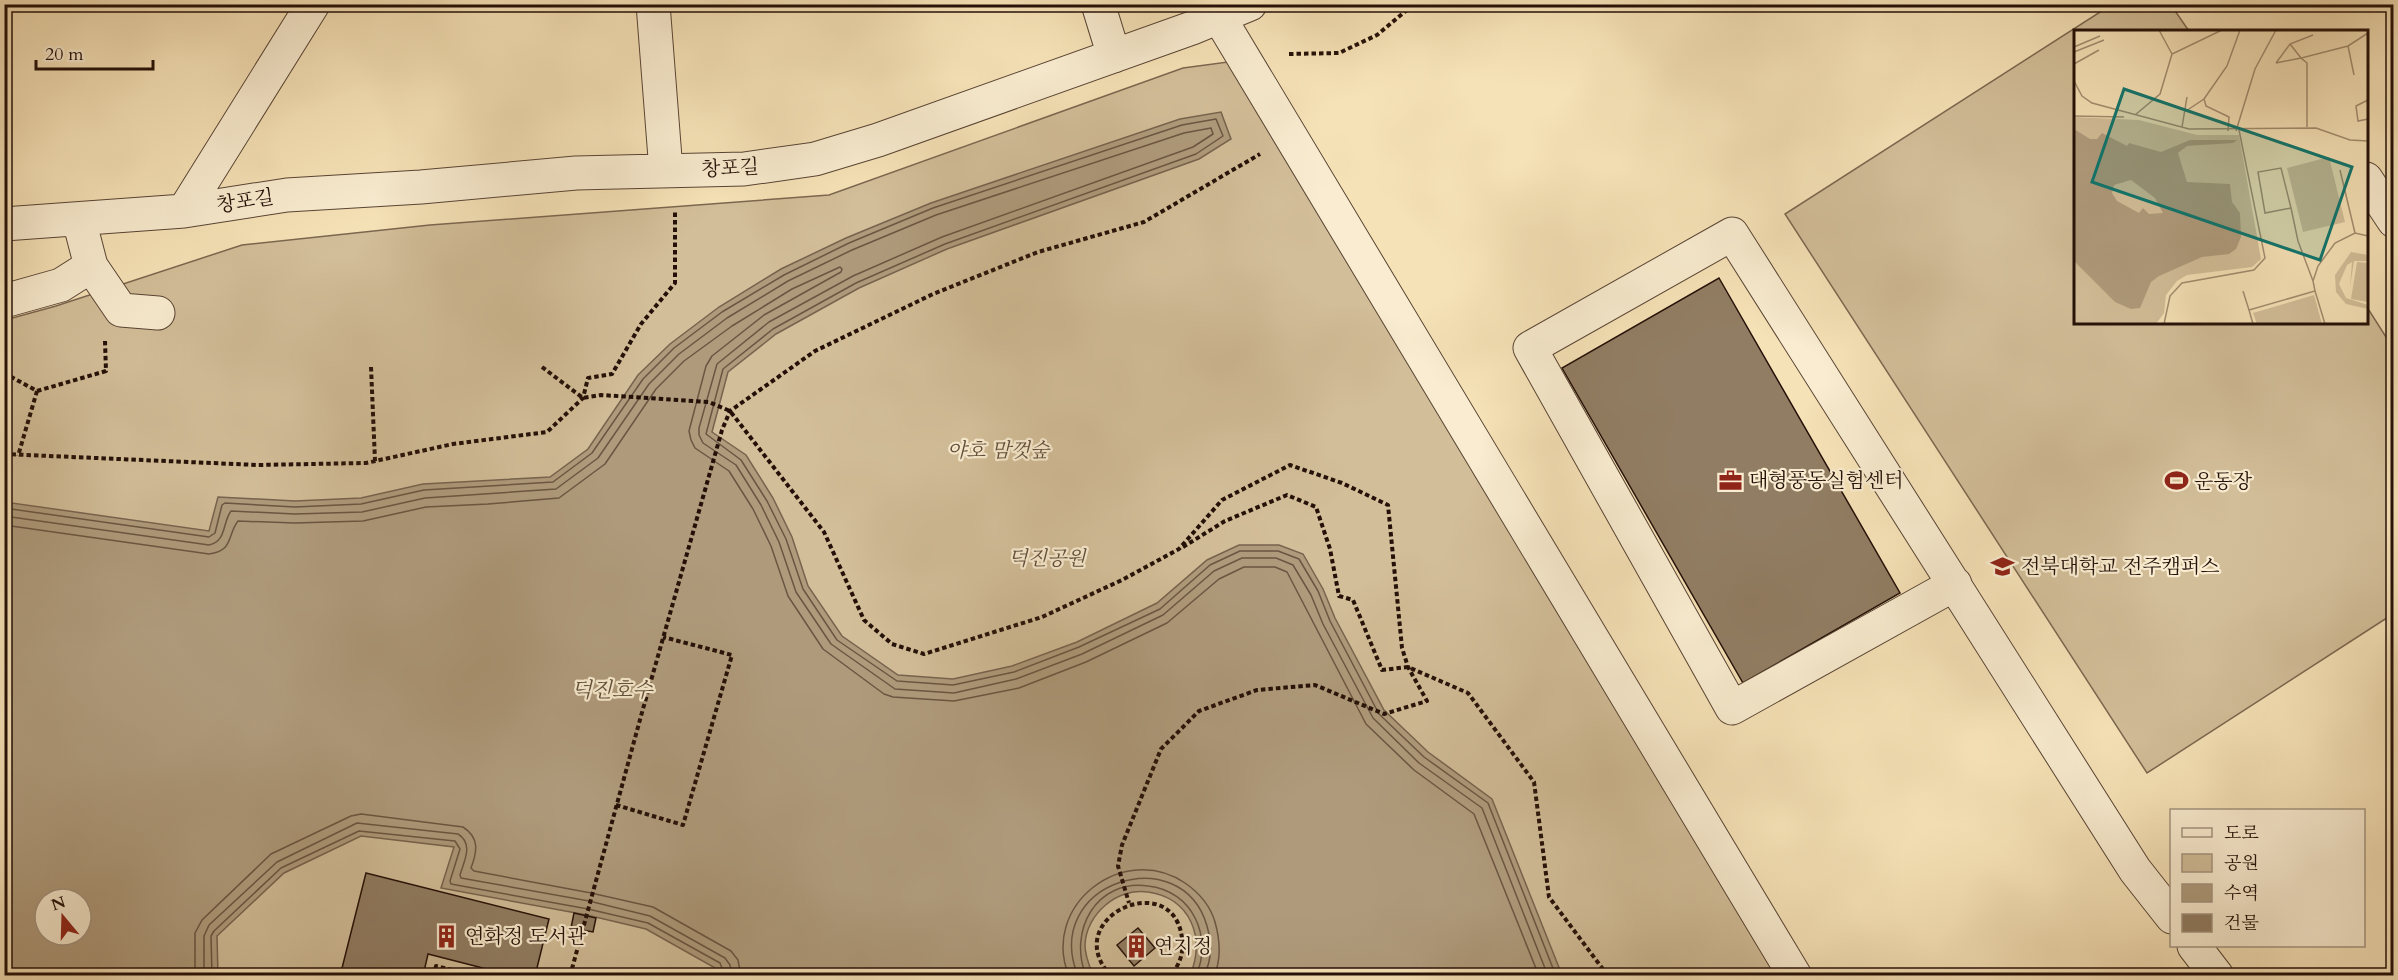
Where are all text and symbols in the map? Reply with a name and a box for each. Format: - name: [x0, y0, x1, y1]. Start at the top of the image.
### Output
- inset map: [2074, 30, 2368, 324]
- scale bar: [36, 33, 153, 71]
- text: 20 m: [45, 42, 84, 67]
- street label: 창포길: [700, 153, 760, 183]
- street label: 창포길: [214, 183, 276, 219]
- park label: 야호 맘껏숲: [947, 437, 1051, 464]
- office icon: 대형풍동실험센터: [1718, 467, 1744, 493]
- place label: 대형풍동실험센터: [1749, 467, 1904, 494]
- sports icon: 운동장: [2163, 468, 2189, 494]
- place label: 운동장: [2194, 468, 2253, 495]
- park label: 덕진공원: [1008, 545, 1087, 572]
- school or university icon: 전북대학교 전주캠퍼스: [1990, 553, 2016, 579]
- place label: 전북대학교 전주캠퍼스: [2021, 553, 2220, 580]
- water label: 덕진호수: [571, 676, 654, 705]
- legend: [2170, 809, 2365, 947]
- text: 도로: [2224, 821, 2259, 846]
- text: 공원: [2224, 851, 2259, 876]
- text: 수역: [2224, 881, 2259, 906]
- north arrow: [33, 887, 93, 947]
- text: N: [48, 891, 69, 916]
- text: 건물: [2224, 911, 2259, 936]
- building icon: 연화정 도서관: [434, 923, 460, 949]
- place label: 연화정 도서관: [465, 923, 587, 950]
- building icon: 연지정: [1123, 933, 1149, 959]
- place label: 연지정: [1154, 933, 1212, 960]

